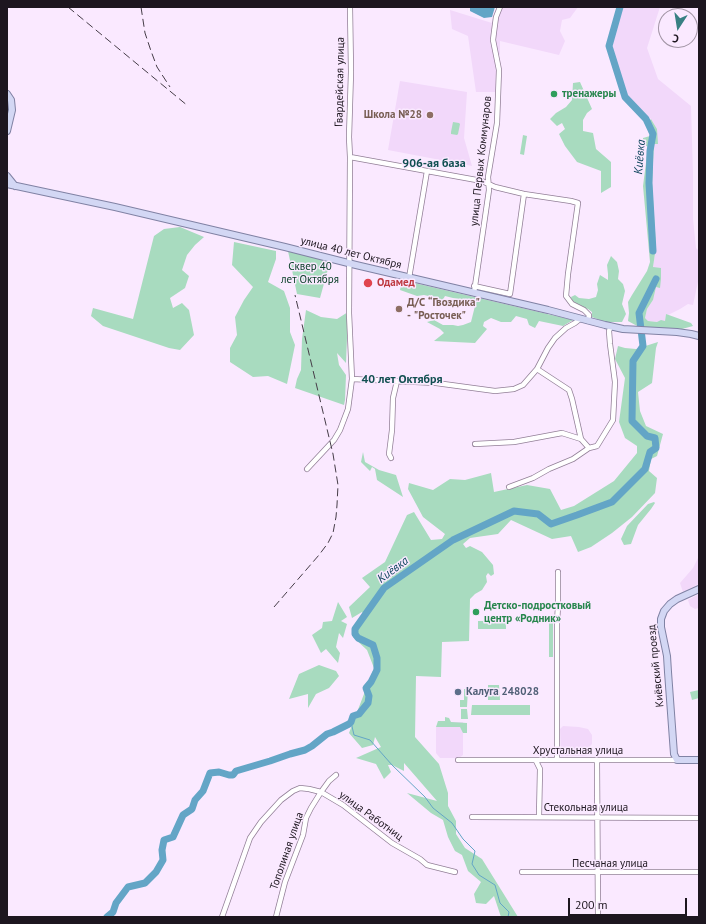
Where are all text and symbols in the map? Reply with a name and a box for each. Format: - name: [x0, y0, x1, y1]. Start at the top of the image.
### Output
- north arrow: [658, 8, 698, 48]
- text: С: [671, 31, 680, 46]
- street label: Гвардейская улица: [333, 37, 347, 127]
- place label: тренажеры: [562, 87, 616, 101]
- marker: тренажеры: [549, 89, 559, 99]
- street label: улица Первых Коммунаров: [468, 95, 494, 227]
- place label: Школа №28: [364, 108, 422, 122]
- marker: Школа №28: [425, 110, 435, 120]
- water label: Киёвка: [631, 139, 649, 175]
- district label: 906-ая база: [402, 157, 466, 171]
- street label: улица 40 лет Октября: [299, 234, 403, 272]
- park label: Сквер 40 лет Октября: [281, 260, 339, 286]
- place label: Одамед: [377, 276, 415, 290]
- marker: Одамед: [362, 277, 374, 289]
- place label: Д/С “Гвоздика" - "Росточек": [407, 296, 480, 322]
- marker: Д/С “Гвоздика" - "Росточек": [394, 304, 404, 314]
- district label: 40 лет Октября: [362, 373, 442, 387]
- water label: Киёвка: [375, 554, 411, 586]
- place label: Детско-подростковый центр «Родник»: [484, 599, 591, 625]
- marker: Детско-подростковый центр «Родник»: [471, 607, 481, 617]
- street label: Киёвский проезд: [645, 624, 667, 708]
- place label: Калуга 248028: [466, 685, 539, 699]
- marker: Калуга 248028: [453, 687, 463, 697]
- street label: Хрустальная улица: [533, 744, 623, 758]
- street label: улица Работниц: [336, 788, 406, 844]
- street label: Стекольная улица: [544, 801, 628, 815]
- street label: Тополиная улица: [268, 810, 306, 892]
- street label: Песчаная улица: [572, 857, 648, 871]
- scale bar: [570, 890, 689, 916]
- text: 200 m: [575, 897, 608, 912]

